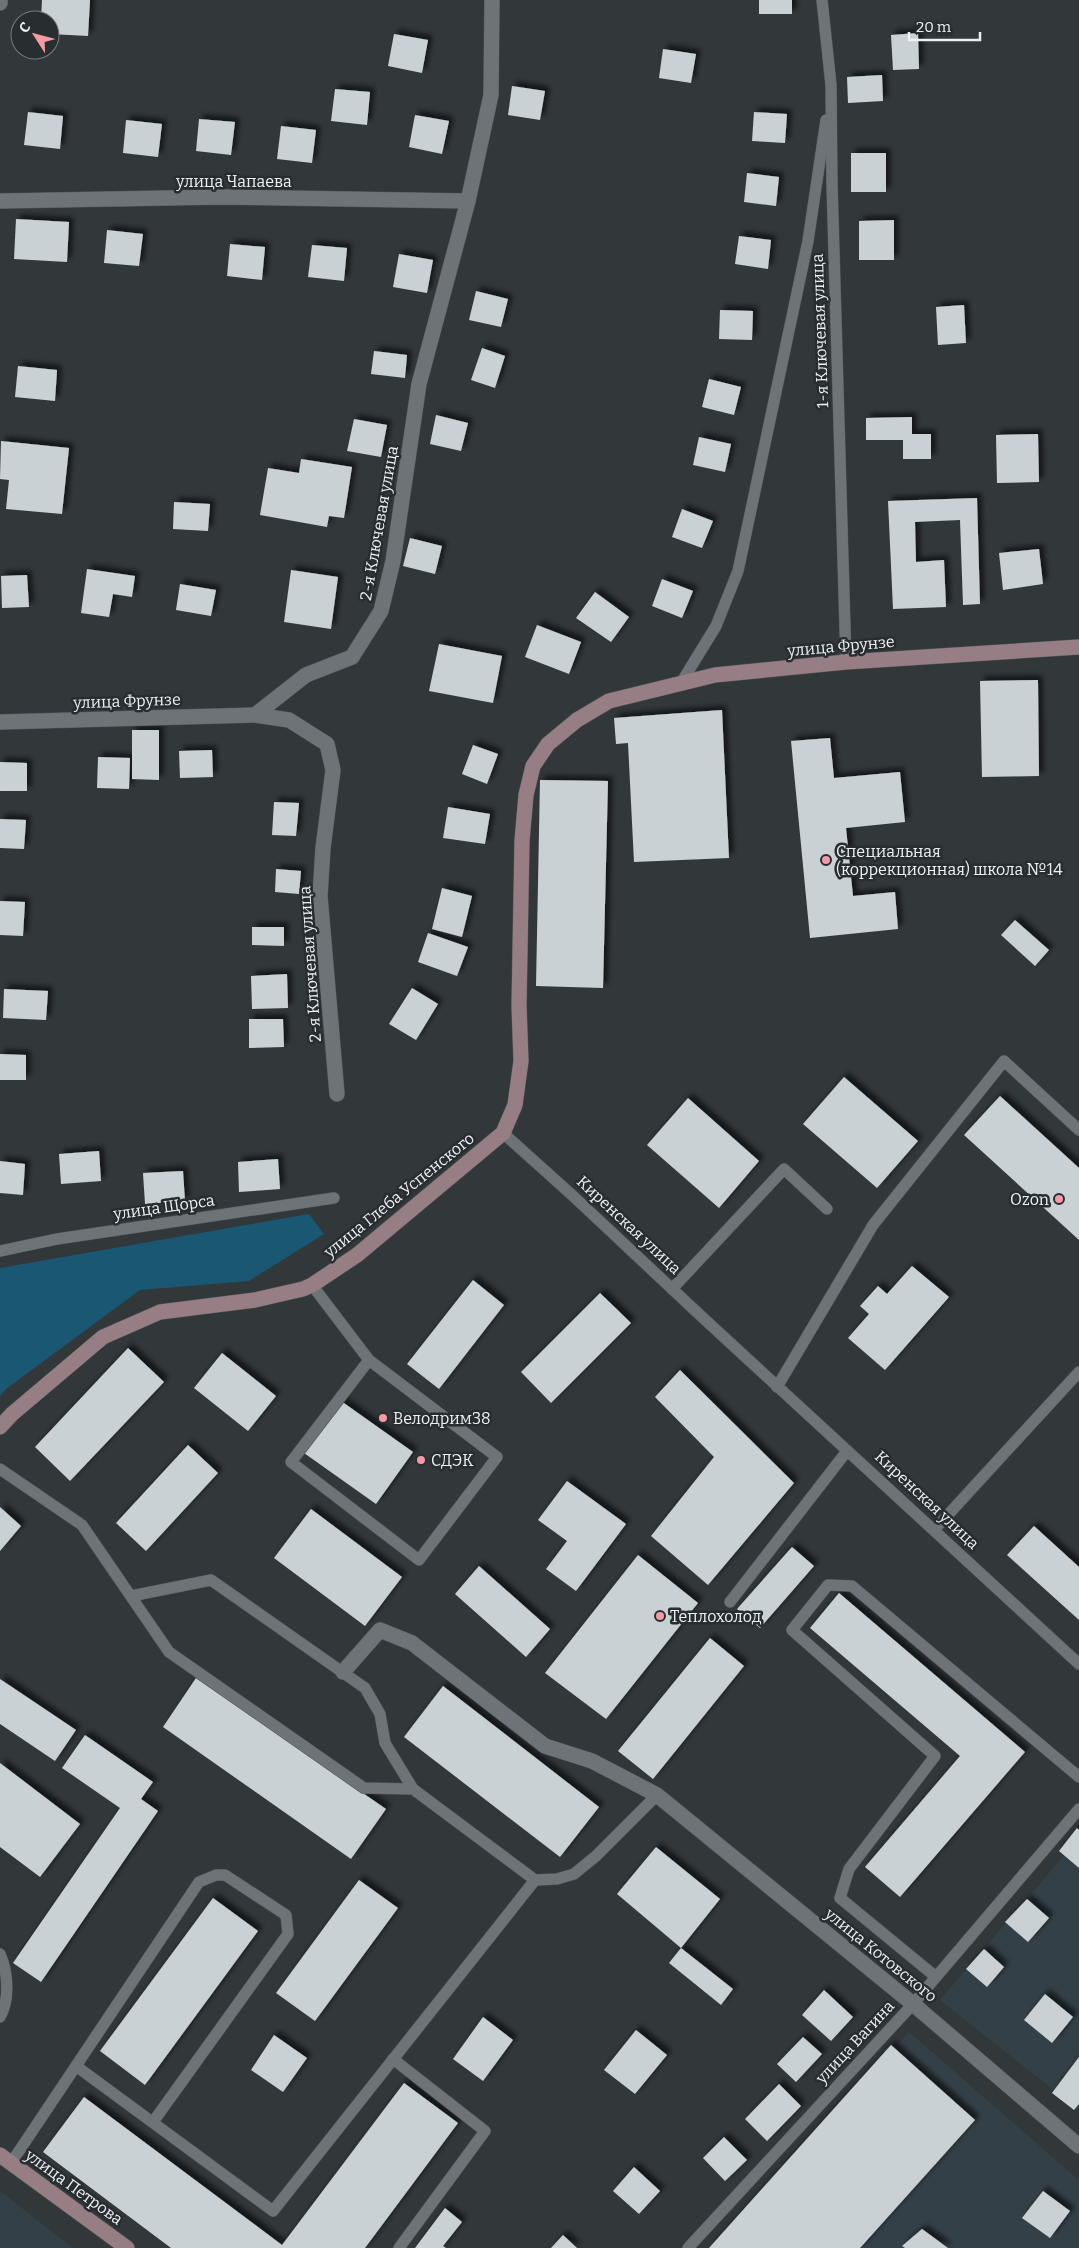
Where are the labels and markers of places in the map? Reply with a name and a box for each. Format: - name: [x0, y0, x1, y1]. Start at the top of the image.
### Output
- place label: Специальная (коррекционная) школа №14: [836, 842, 1063, 879]
- marker: Специальная (коррекционная) школа №14: [820, 854, 832, 866]
- place label: Ozon: [1010, 1190, 1049, 1209]
- marker: Ozon: [1053, 1193, 1065, 1205]
- place label: Велодрим38: [393, 1409, 491, 1428]
- marker: Велодрим38: [377, 1412, 389, 1424]
- place label: СДЭК: [431, 1451, 474, 1470]
- marker: СДЭК: [415, 1454, 427, 1466]
- place label: Теплохолод: [670, 1607, 762, 1626]
- marker: Теплохолод: [654, 1610, 666, 1622]

